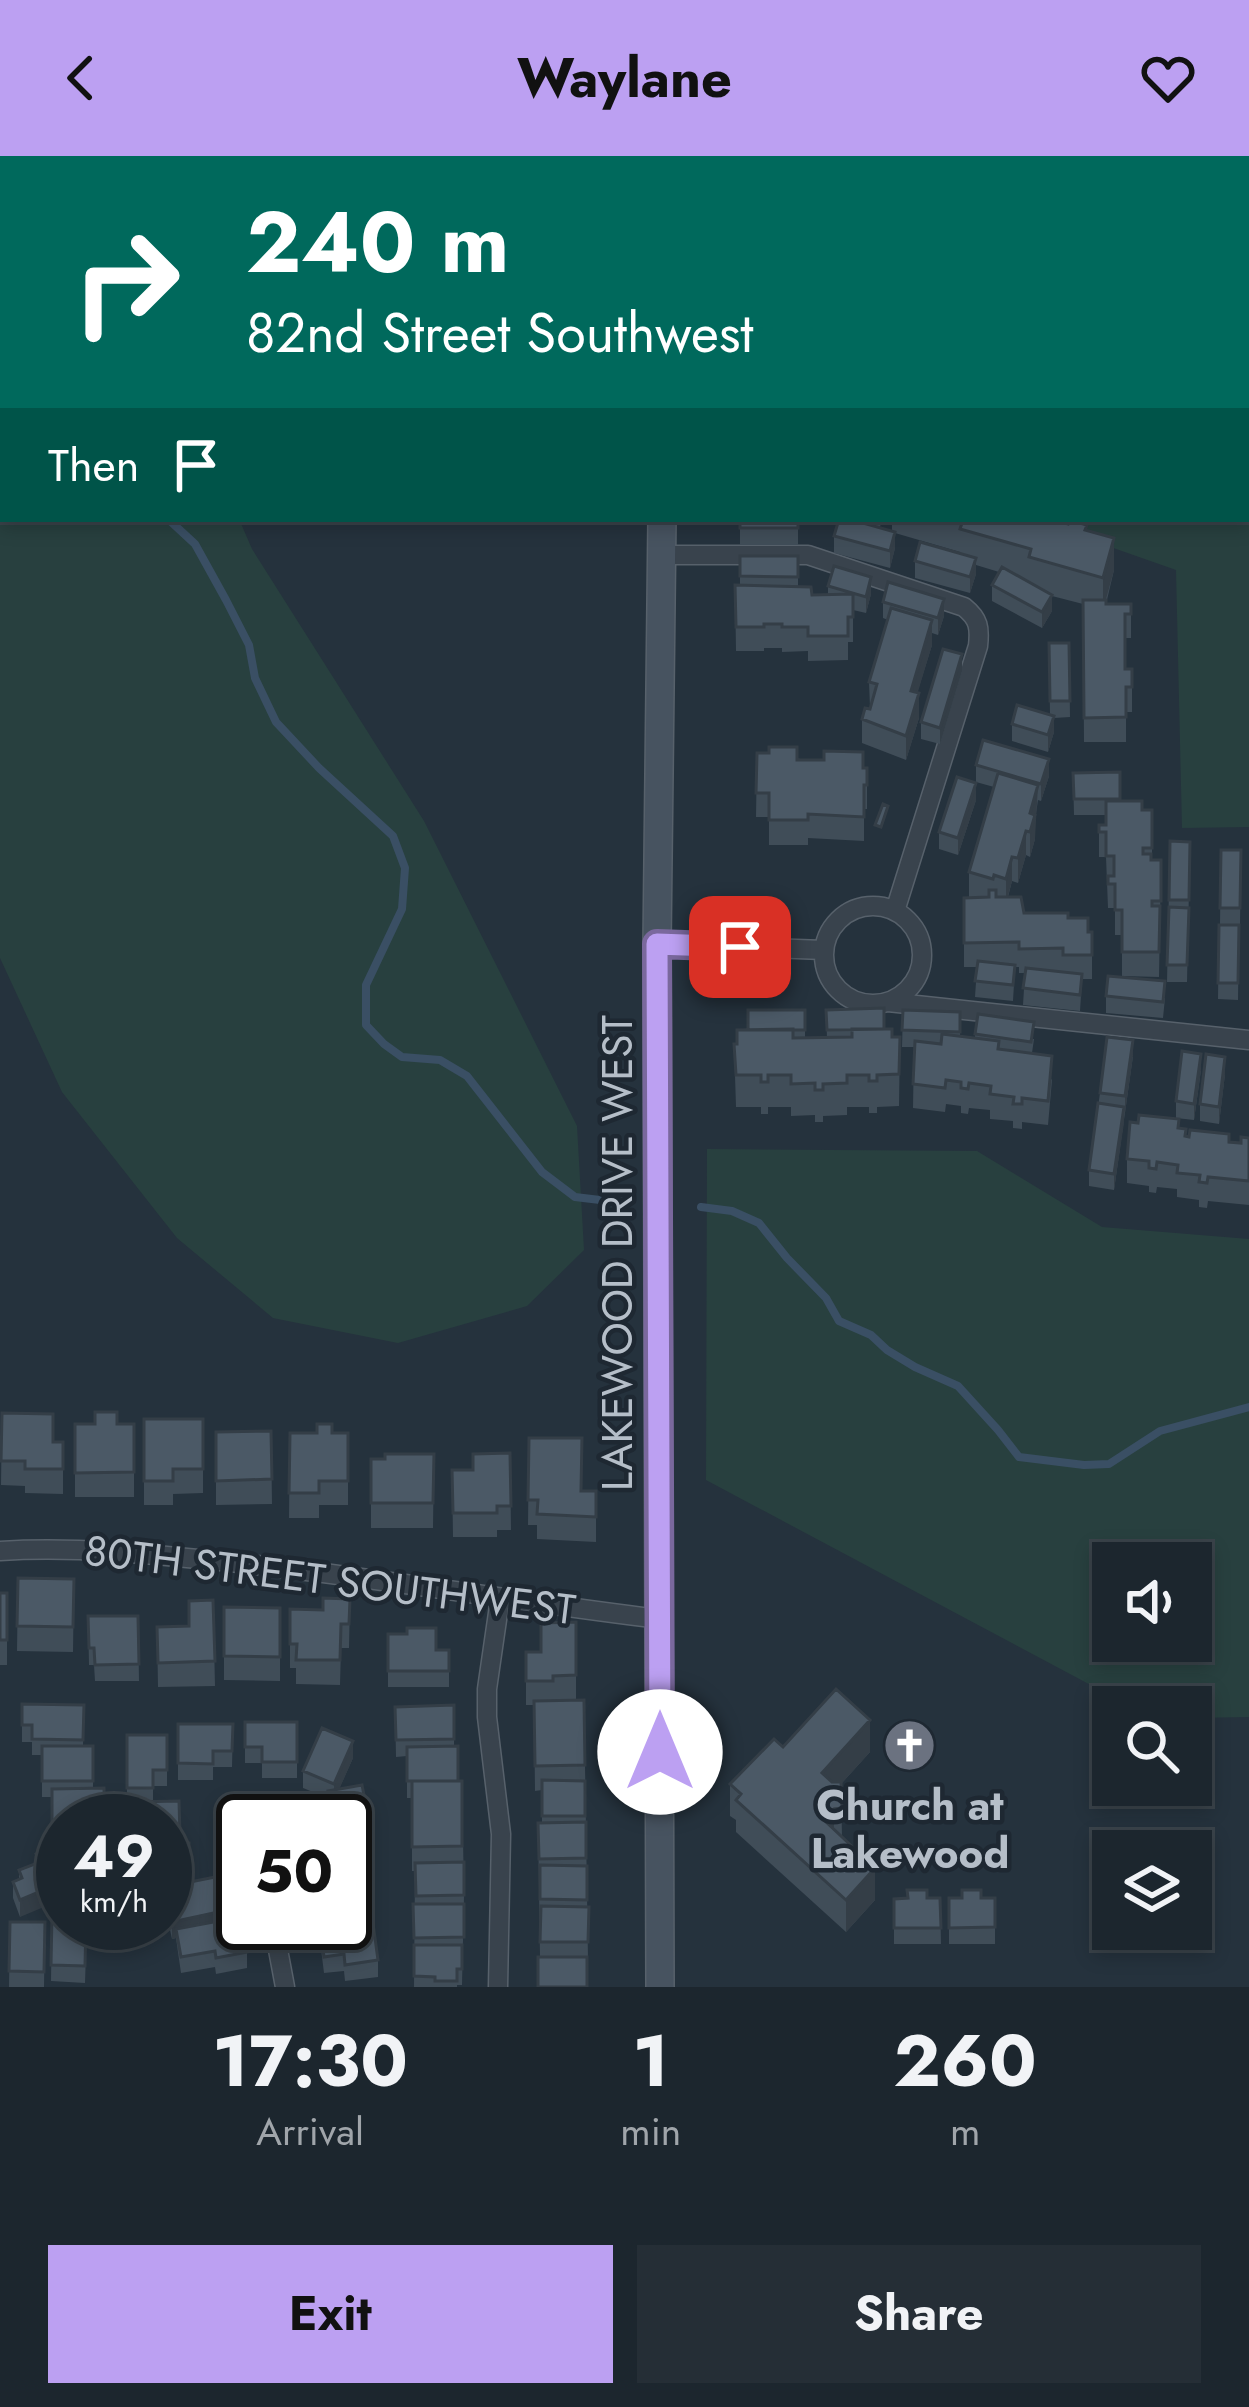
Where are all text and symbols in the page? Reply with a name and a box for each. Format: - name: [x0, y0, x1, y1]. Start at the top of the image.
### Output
- text: Waylane: [517, 39, 732, 117]
- icon: back: [48, 45, 114, 111]
- icon: heart: [1135, 45, 1201, 111]
- text: 240 m: [246, 182, 509, 304]
- icon: right: [48, 204, 204, 360]
- text: 82nd Street Southwest: [246, 294, 754, 372]
- icon: arrive: [163, 432, 229, 498]
- text: Then: [48, 433, 139, 498]
- pin: [689, 896, 791, 998]
- icon: arrive: [707, 914, 773, 980]
- street label: LAKEWOOD DRIVE WEST: [587, 1014, 648, 1491]
- street label: 80TH STREET SOUTHWEST: [81, 1520, 579, 1640]
- map controls: [1092, 1542, 1212, 1950]
- button: sound: [1092, 1542, 1212, 1662]
- button: search: [1092, 1686, 1212, 1806]
- position arrow: [597, 1689, 723, 1815]
- church icon: Church at Lakewood: [882, 1718, 938, 1774]
- place label: Church at Lakewood: [811, 1775, 1009, 1884]
- speed limit sign: 50: [216, 1794, 372, 1950]
- text: 49: [73, 1813, 155, 1900]
- button: layers: [1092, 1830, 1212, 1950]
- text: km/h: [80, 1880, 148, 1923]
- text: 17:30: [212, 2009, 408, 2113]
- text: 1: [632, 2009, 669, 2113]
- text: 260: [894, 2009, 1037, 2113]
- text: Arrival: [256, 2103, 364, 2160]
- text: min: [620, 2103, 681, 2160]
- text: m: [950, 2103, 980, 2160]
- button: Exit: [48, 2245, 613, 2383]
- button: Share: [637, 2245, 1201, 2383]

